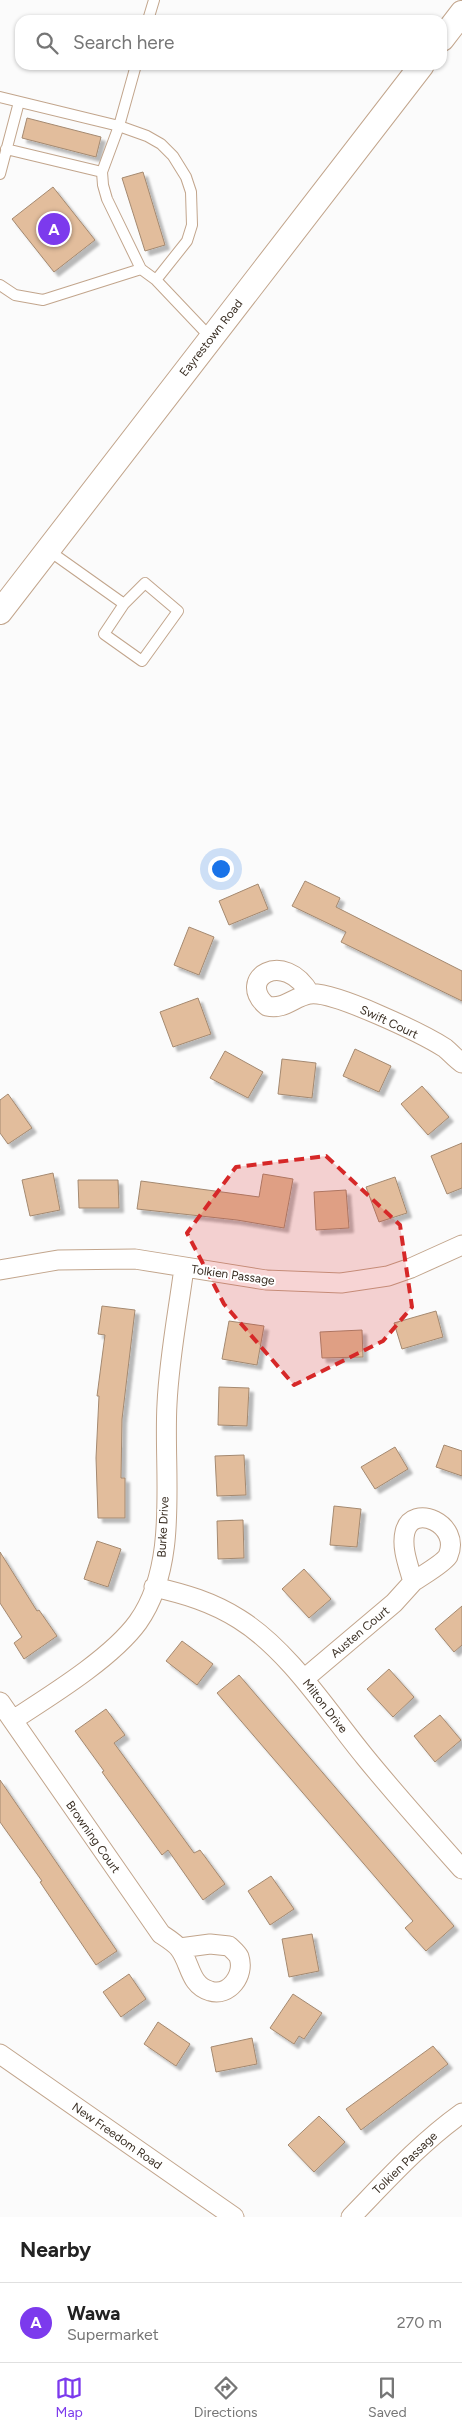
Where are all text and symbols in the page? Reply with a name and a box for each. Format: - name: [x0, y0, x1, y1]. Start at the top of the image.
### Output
- search box: [15, 15, 447, 70]
- icon: search: [33, 29, 61, 57]
- text: Search here: [73, 31, 175, 54]
- pin: A: [38, 210, 70, 248]
- street label: Eayrestown Road: [177, 297, 245, 379]
- your location: [208, 856, 234, 882]
- street label: Swift Court: [358, 1002, 421, 1042]
- street label: Tolkien Passage: [190, 1262, 276, 1288]
- street label: Burke Drive: [154, 1496, 172, 1558]
- street label: Austen Court: [328, 1603, 392, 1661]
- street label: Milton Drive: [300, 1676, 351, 1736]
- street label: Browning Court: [63, 1798, 123, 1876]
- street label: New Freedom Road: [69, 2100, 165, 2172]
- street label: Tolkien Passage: [370, 2128, 440, 2197]
- text: Nearby: [20, 2237, 91, 2262]
- text: Wawa: [67, 2302, 120, 2325]
- text: A: [30, 2313, 42, 2332]
- text: 270 m: [397, 2313, 442, 2332]
- text: Supermarket: [67, 2325, 159, 2344]
- tab: Map: [55, 2374, 83, 2421]
- tab: Directions: [194, 2374, 258, 2421]
- tab: Saved: [368, 2374, 407, 2421]

